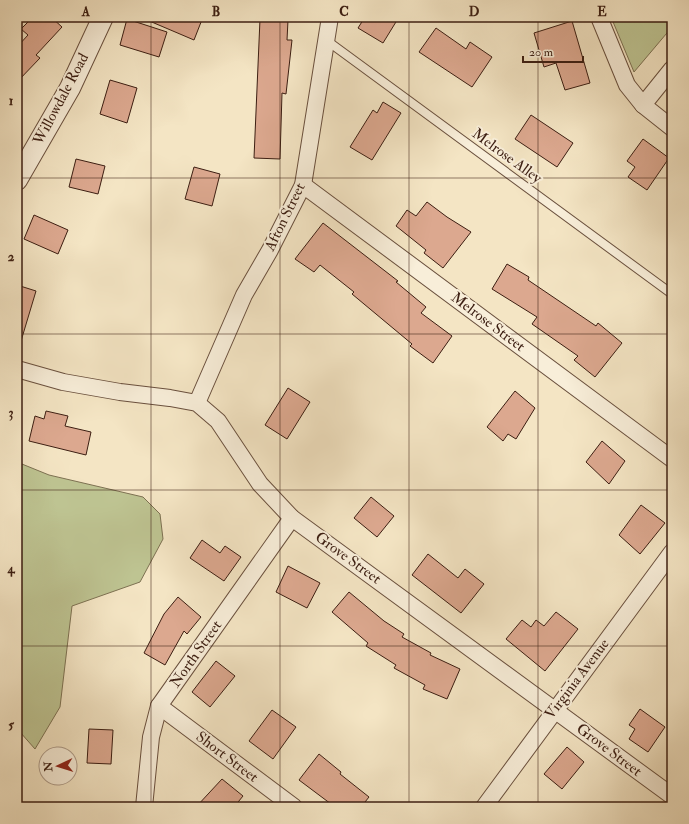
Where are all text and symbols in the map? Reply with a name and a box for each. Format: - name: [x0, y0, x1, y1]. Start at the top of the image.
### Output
- text: A: [81, 4, 91, 20]
- text: B: [212, 4, 220, 20]
- text: C: [339, 4, 349, 20]
- text: D: [469, 4, 480, 20]
- text: E: [597, 4, 607, 20]
- scale bar: [523, 38, 583, 64]
- text: 20 m: [529, 45, 554, 60]
- street label: Willowdale Road: [28, 49, 93, 149]
- text: 1: [9, 93, 14, 109]
- street label: Melrose Alley: [468, 124, 546, 188]
- street label: Afton Street: [260, 180, 310, 255]
- text: 2: [8, 249, 15, 265]
- street label: Melrose Street: [447, 288, 529, 356]
- text: 3: [9, 405, 14, 421]
- street label: Grove Street: [311, 528, 385, 588]
- text: 4: [6, 561, 15, 577]
- street label: North Street: [166, 617, 226, 691]
- street label: Virginia Avenue: [541, 635, 613, 723]
- text: 5: [8, 717, 14, 733]
- street label: Grove Street: [572, 719, 646, 781]
- street label: Short Street: [192, 727, 262, 787]
- north arrow: [38, 746, 78, 786]
- text: N: [42, 760, 55, 773]

